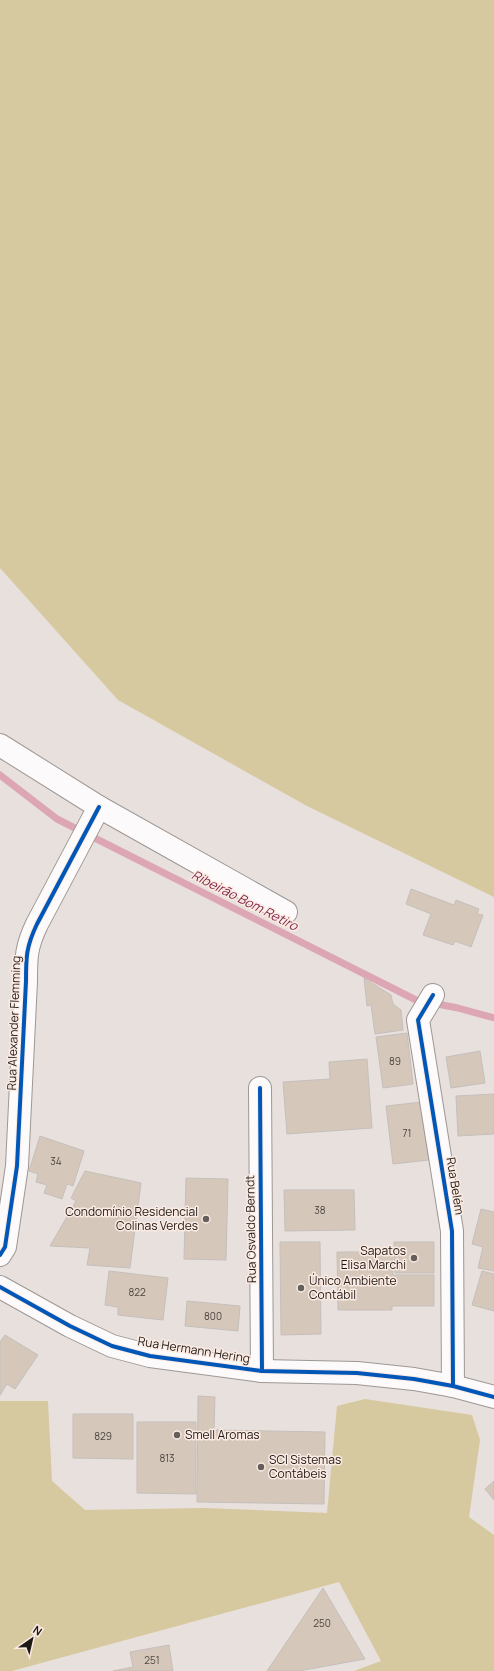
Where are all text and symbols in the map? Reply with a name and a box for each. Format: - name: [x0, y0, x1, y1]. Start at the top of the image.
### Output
- water label: Ribeirão Bom Retiro: [189, 865, 302, 935]
- street label: Rua Alexander Flemming: [3, 955, 24, 1091]
- house number: 89: [389, 1054, 401, 1068]
- house number: 71: [403, 1126, 411, 1140]
- house number: 34: [50, 1154, 62, 1168]
- street label: Rua Belém: [443, 1156, 468, 1216]
- street label: Rua Osvaldo Berndt: [241, 1175, 260, 1283]
- place label: Condomínio Residencial Colinas Verdes: [65, 1203, 198, 1234]
- house number: 38: [314, 1203, 326, 1217]
- marker: Condomínio Residencial Colinas Verdes: [201, 1214, 211, 1224]
- place label: Sapatos Elisa Marchi: [341, 1242, 406, 1273]
- marker: Sapatos Elisa Marchi: [409, 1253, 419, 1263]
- place label: Único Ambiente Contábil: [309, 1272, 397, 1303]
- marker: Único Ambiente Contábil: [296, 1283, 306, 1293]
- house number: 822: [128, 1285, 146, 1299]
- house number: 800: [204, 1309, 222, 1323]
- street label: Rua Hermann Hering: [137, 1332, 251, 1367]
- place label: Smell Aromas: [185, 1426, 260, 1443]
- house number: 829: [94, 1429, 112, 1443]
- marker: Smell Aromas: [172, 1430, 182, 1440]
- house number: 813: [159, 1451, 175, 1465]
- place label: SCI Sistemas Contábeis: [269, 1451, 341, 1482]
- marker: SCI Sistemas Contábeis: [256, 1462, 266, 1472]
- house number: 250: [313, 1616, 331, 1630]
- north arrow: [12, 1619, 52, 1659]
- text: N: [30, 1622, 45, 1639]
- house number: 251: [144, 1653, 160, 1667]

